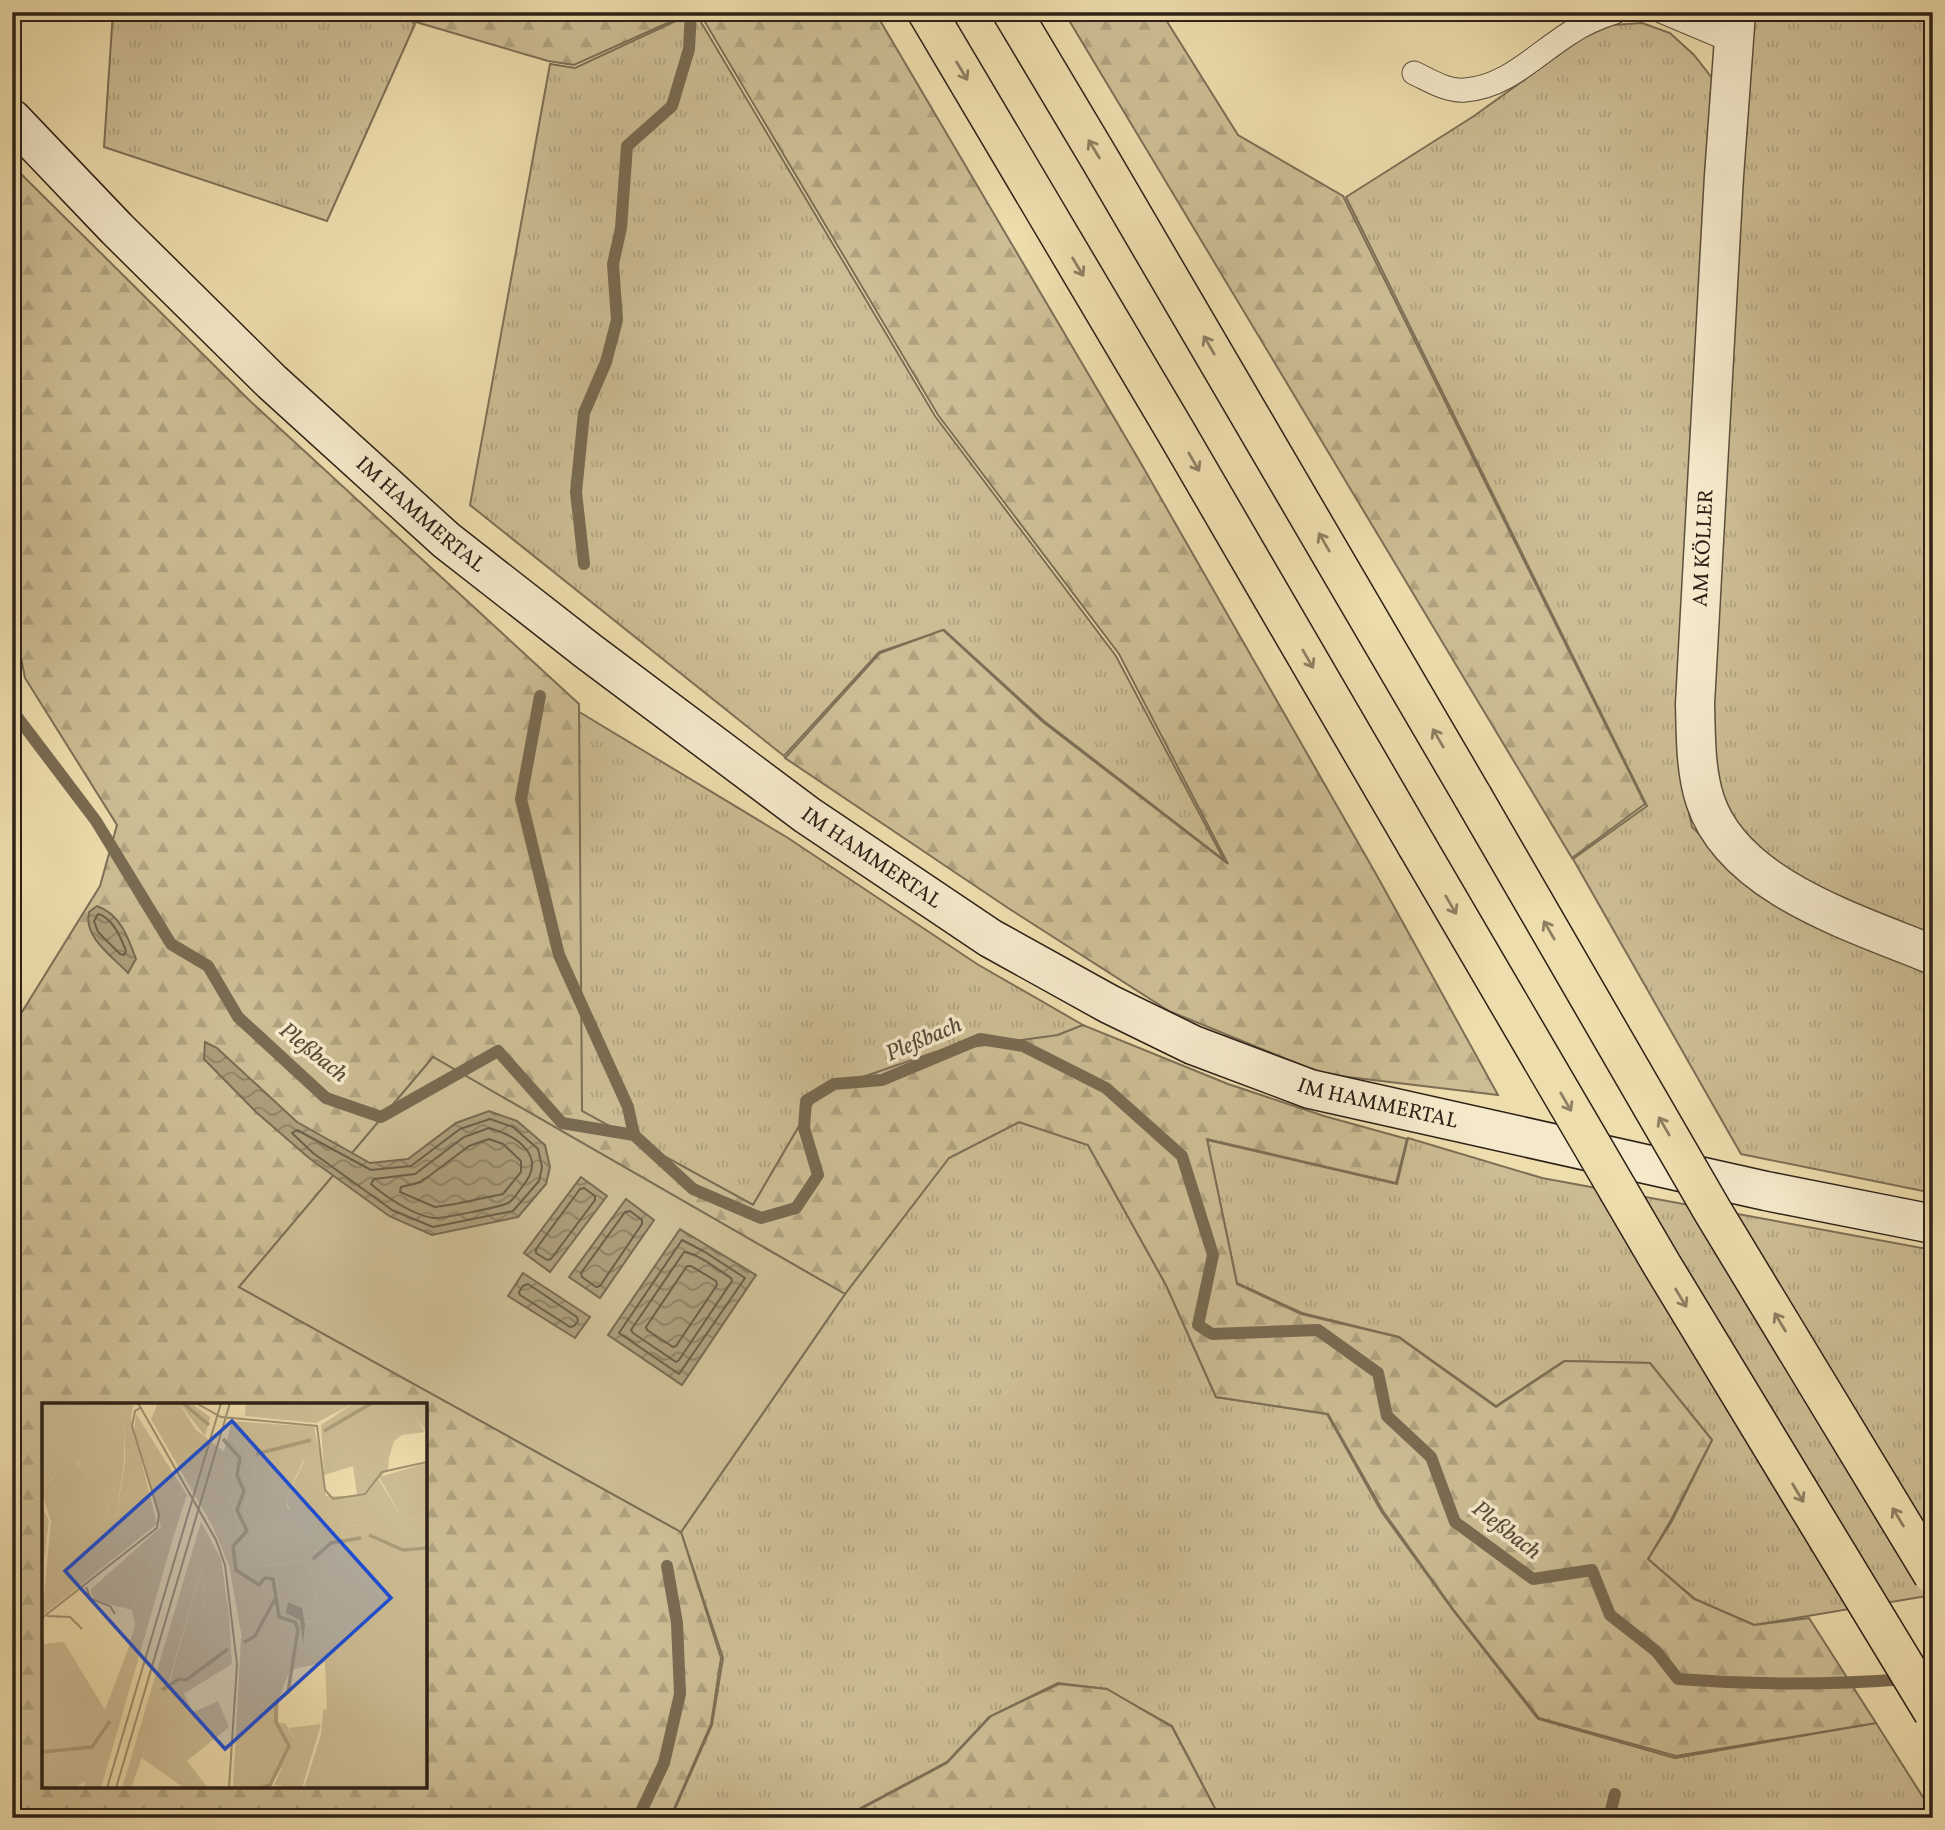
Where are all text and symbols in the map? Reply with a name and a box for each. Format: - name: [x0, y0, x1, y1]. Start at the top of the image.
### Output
- one-way arrow: [955, 60, 969, 80]
- one-way arrow: [1087, 140, 1101, 160]
- one-way arrow: [1071, 256, 1085, 276]
- one-way arrow: [1202, 336, 1216, 356]
- street label: IM HAMMERTAL: [349, 450, 491, 580]
- one-way arrow: [1187, 452, 1201, 472]
- street label: AM KÖLLER: [1686, 488, 1722, 608]
- one-way arrow: [1317, 532, 1331, 552]
- one-way arrow: [1301, 649, 1315, 669]
- one-way arrow: [1431, 729, 1445, 749]
- street label: IM HAMMERTAL: [795, 801, 947, 916]
- one-way arrow: [1444, 895, 1458, 915]
- one-way arrow: [1542, 920, 1556, 940]
- water label: Pleßbach: [881, 1010, 967, 1070]
- water label: Pleßbach: [272, 1015, 354, 1091]
- street label: IM HAMMERTAL: [1293, 1071, 1461, 1136]
- one-way arrow: [1559, 1091, 1573, 1111]
- one-way arrow: [1657, 1117, 1671, 1137]
- one-way arrow: [1674, 1287, 1688, 1307]
- one-way arrow: [1773, 1312, 1787, 1332]
- inset map: [42, 1403, 427, 1788]
- one-way arrow: [1791, 1482, 1805, 1502]
- water label: Pleßbach: [1465, 1494, 1547, 1568]
- one-way arrow: [1890, 1507, 1904, 1527]

